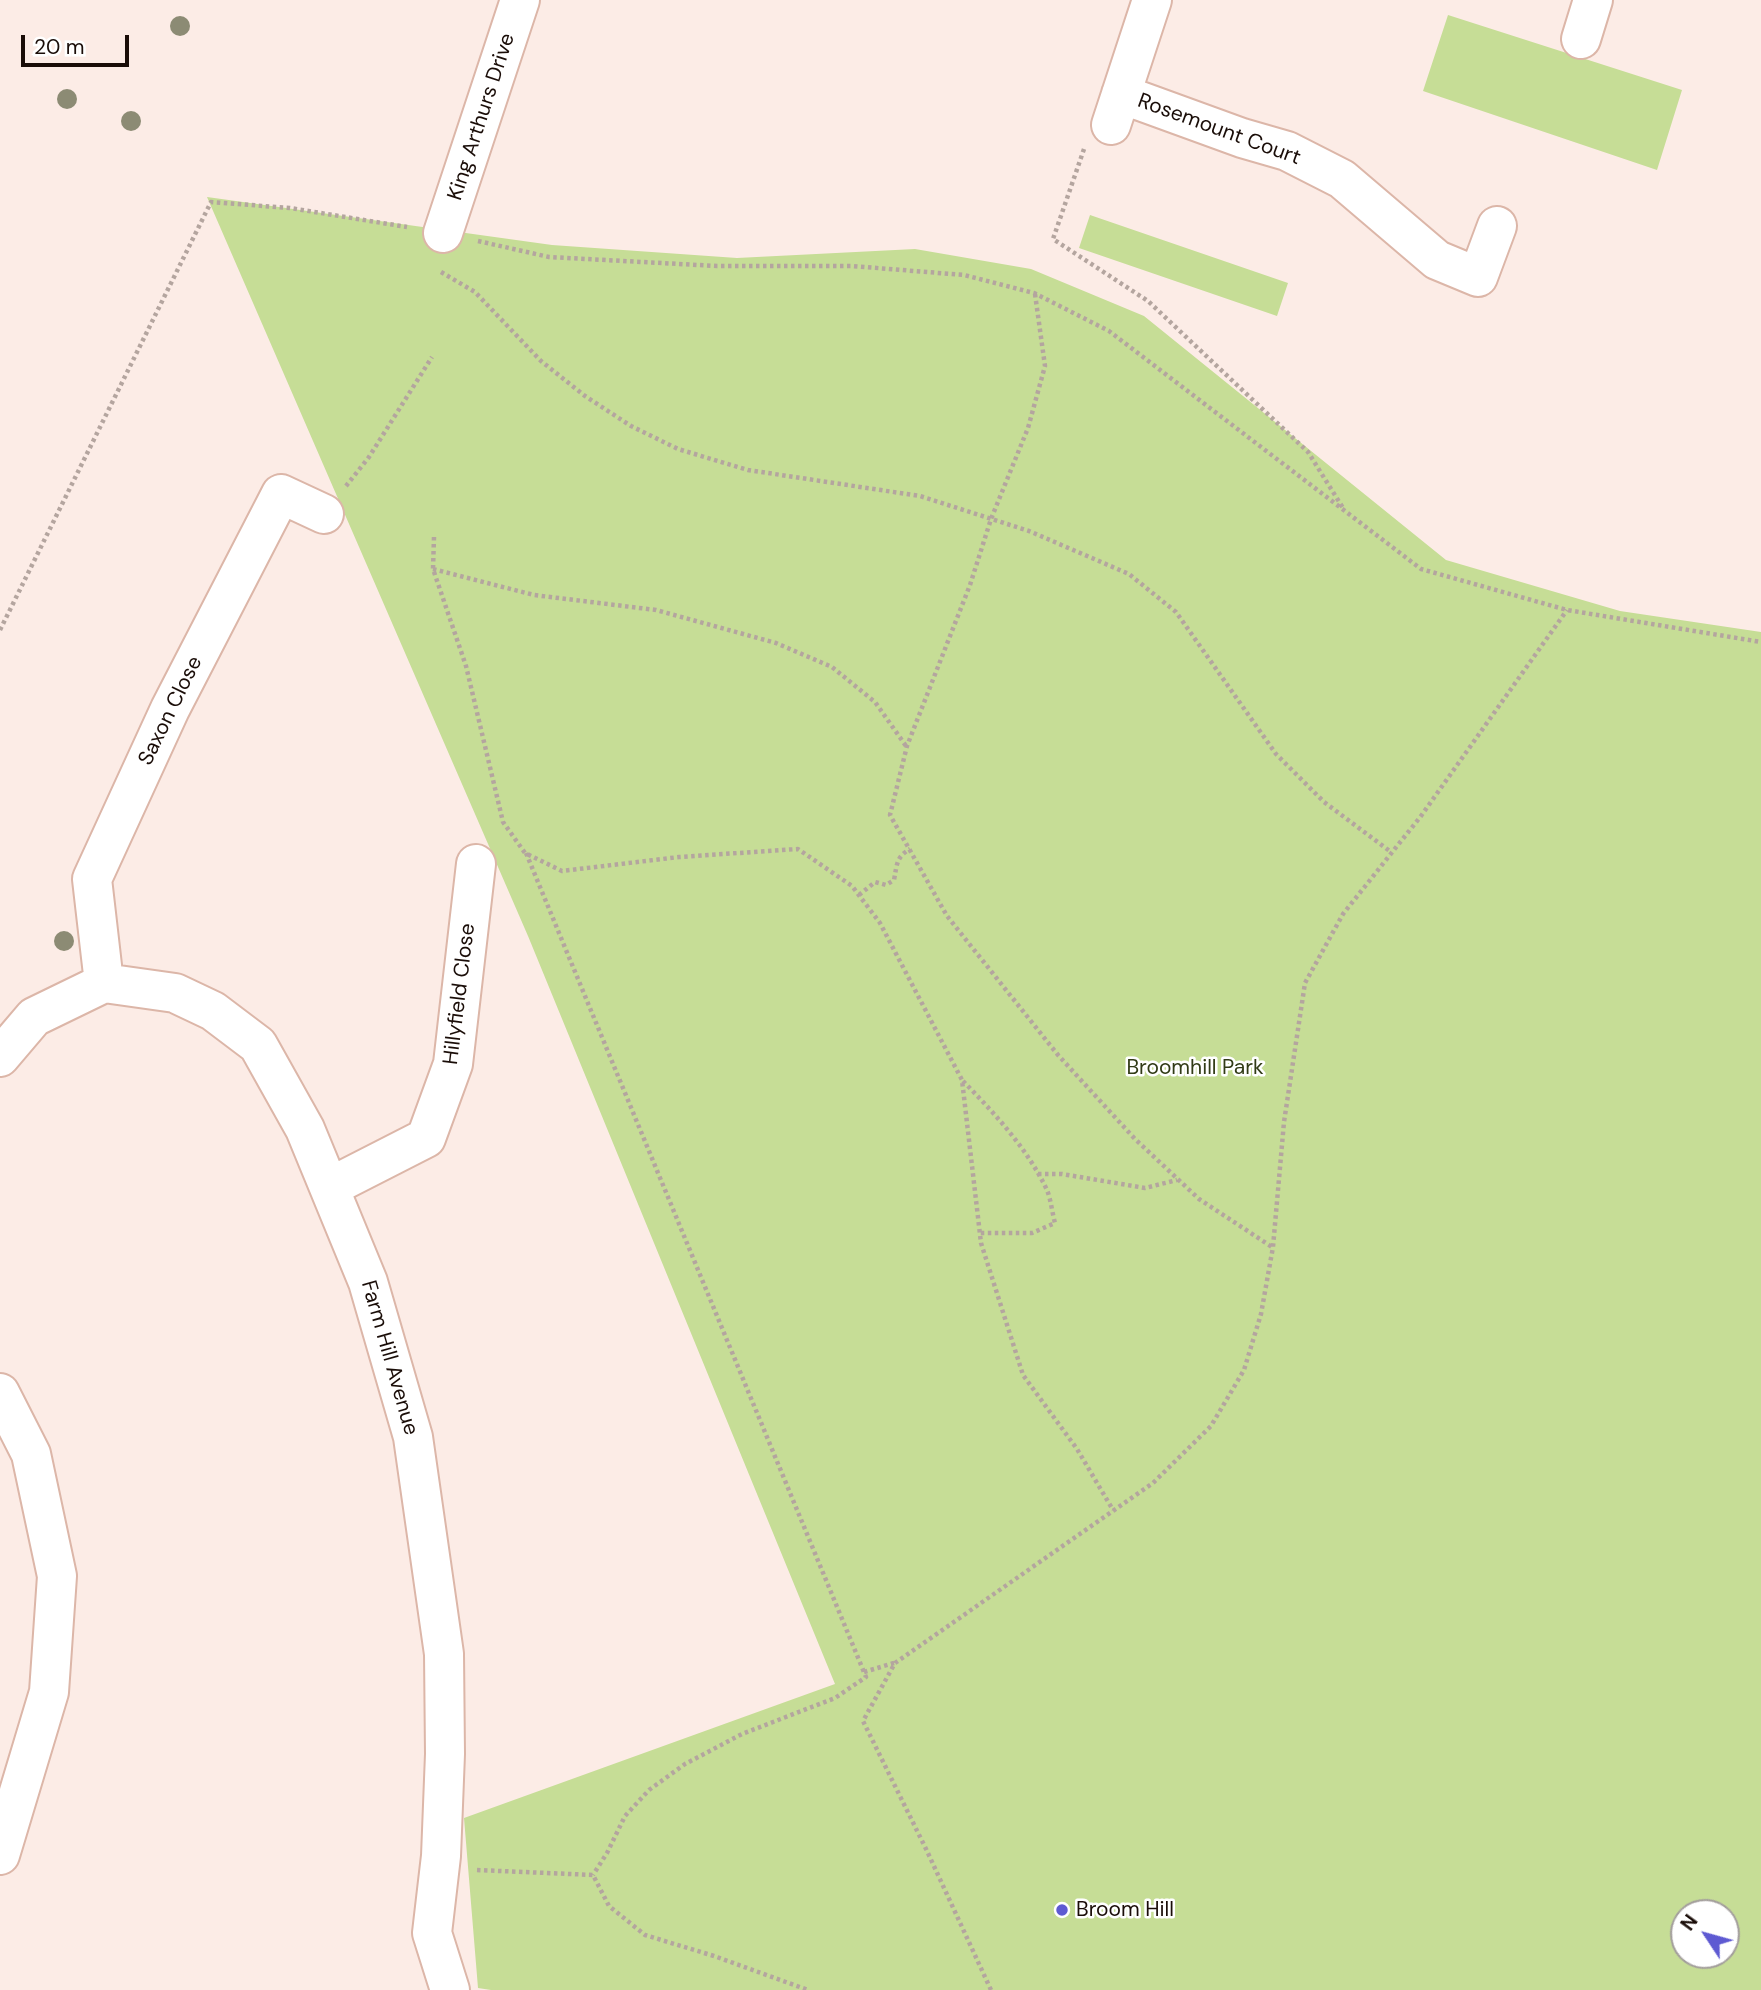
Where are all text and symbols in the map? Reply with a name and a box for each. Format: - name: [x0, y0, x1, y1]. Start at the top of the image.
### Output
- scale bar: [24, 21, 133, 65]
- street label: King Arthurs Drive: [443, 30, 521, 204]
- text: 20 m: [34, 33, 85, 61]
- street label: Rosemount Court: [1134, 89, 1304, 171]
- street label: Saxon Close: [134, 652, 208, 770]
- street label: Hillyfield Close: [439, 922, 481, 1066]
- park label: Broomhill Park: [1126, 1055, 1264, 1081]
- street label: Farm Hill Avenue: [355, 1278, 423, 1438]
- place label: Broom Hill: [1076, 1897, 1174, 1923]
- north arrow: [1670, 1899, 1740, 1969]
- marker: Broom Hill: [1054, 1902, 1070, 1918]
- text: N: [1675, 1910, 1703, 1935]

